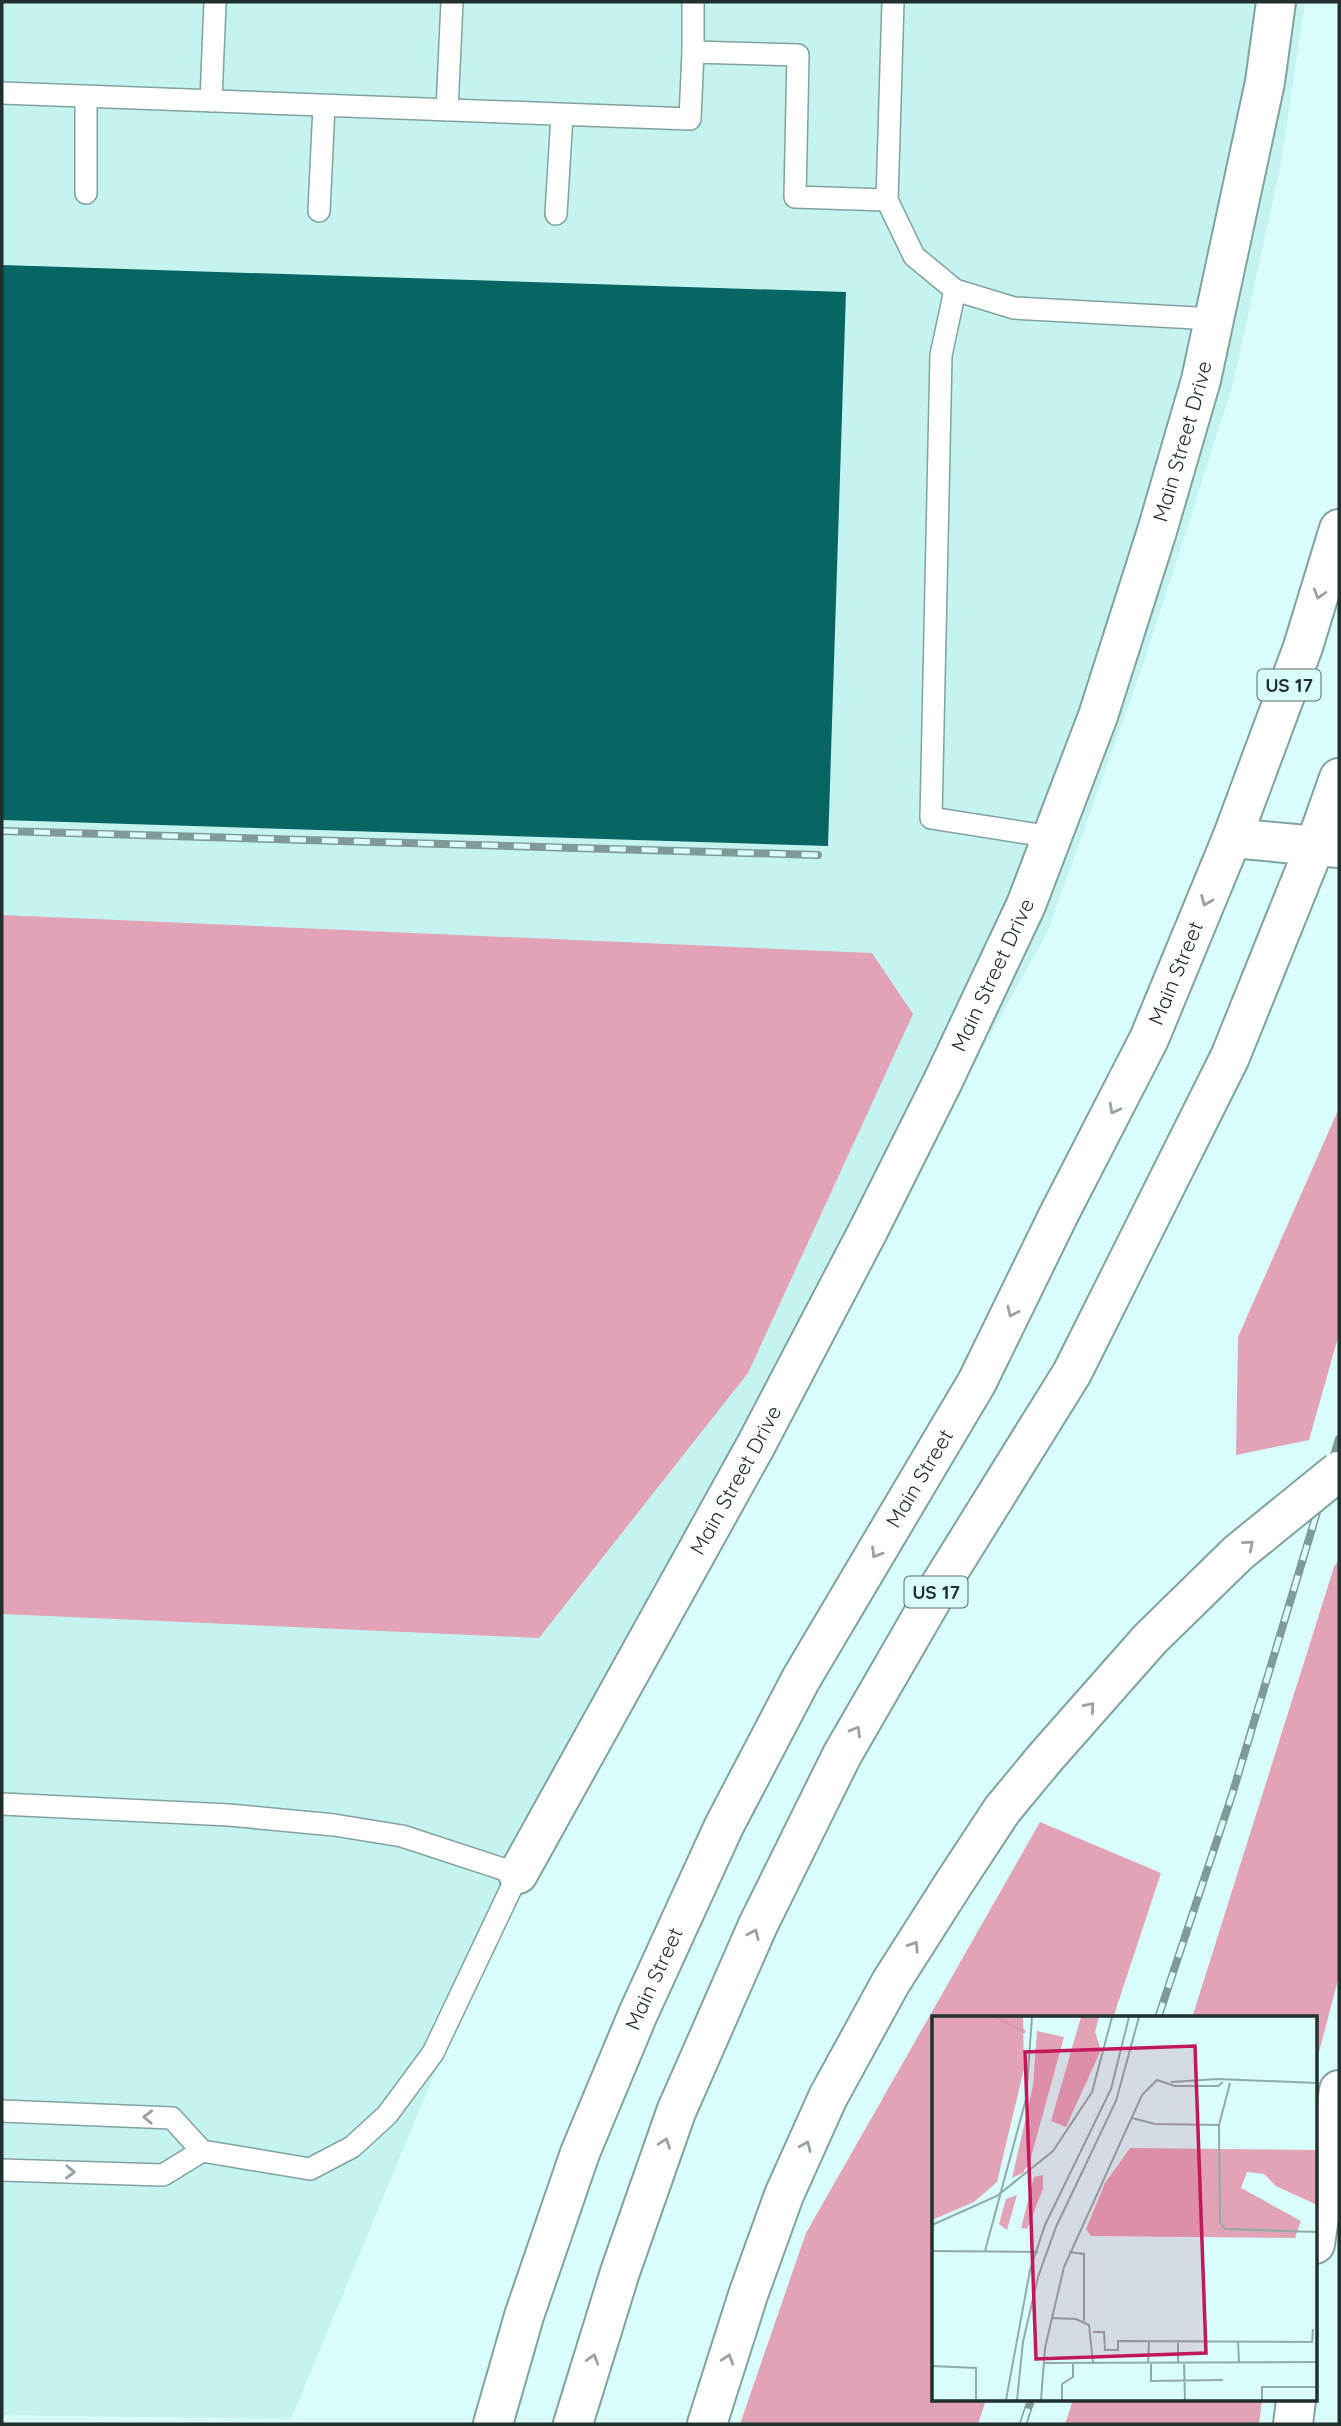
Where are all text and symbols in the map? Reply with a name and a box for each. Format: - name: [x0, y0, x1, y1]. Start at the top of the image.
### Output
- street label: Main Street Drive: [1146, 358, 1217, 525]
- one-way arrow: [1313, 588, 1328, 600]
- road number: US 17: [1258, 670, 1320, 700]
- street label: Main Street Drive: [945, 894, 1039, 1055]
- one-way arrow: [1200, 894, 1214, 906]
- street label: Main Street: [1142, 917, 1208, 1029]
- one-way arrow: [1108, 1101, 1122, 1114]
- one-way arrow: [1006, 1305, 1020, 1317]
- street label: Main Street Drive: [684, 1401, 786, 1559]
- street label: Main Street: [880, 1424, 958, 1532]
- one-way arrow: [1240, 1541, 1253, 1553]
- one-way arrow: [871, 1545, 884, 1558]
- road number: US 17: [904, 1576, 968, 1608]
- one-way arrow: [1082, 1702, 1094, 1715]
- one-way arrow: [848, 1725, 861, 1738]
- street label: Main Street: [619, 1923, 688, 2034]
- one-way arrow: [746, 1929, 760, 1941]
- one-way arrow: [906, 1941, 919, 1954]
- inset map: [932, 2016, 1316, 2402]
- one-way arrow: [142, 2110, 153, 2125]
- one-way arrow: [657, 2138, 671, 2150]
- one-way arrow: [798, 2141, 812, 2153]
- one-way arrow: [65, 2164, 76, 2180]
- one-way arrow: [585, 2353, 599, 2366]
- one-way arrow: [719, 2354, 734, 2366]

